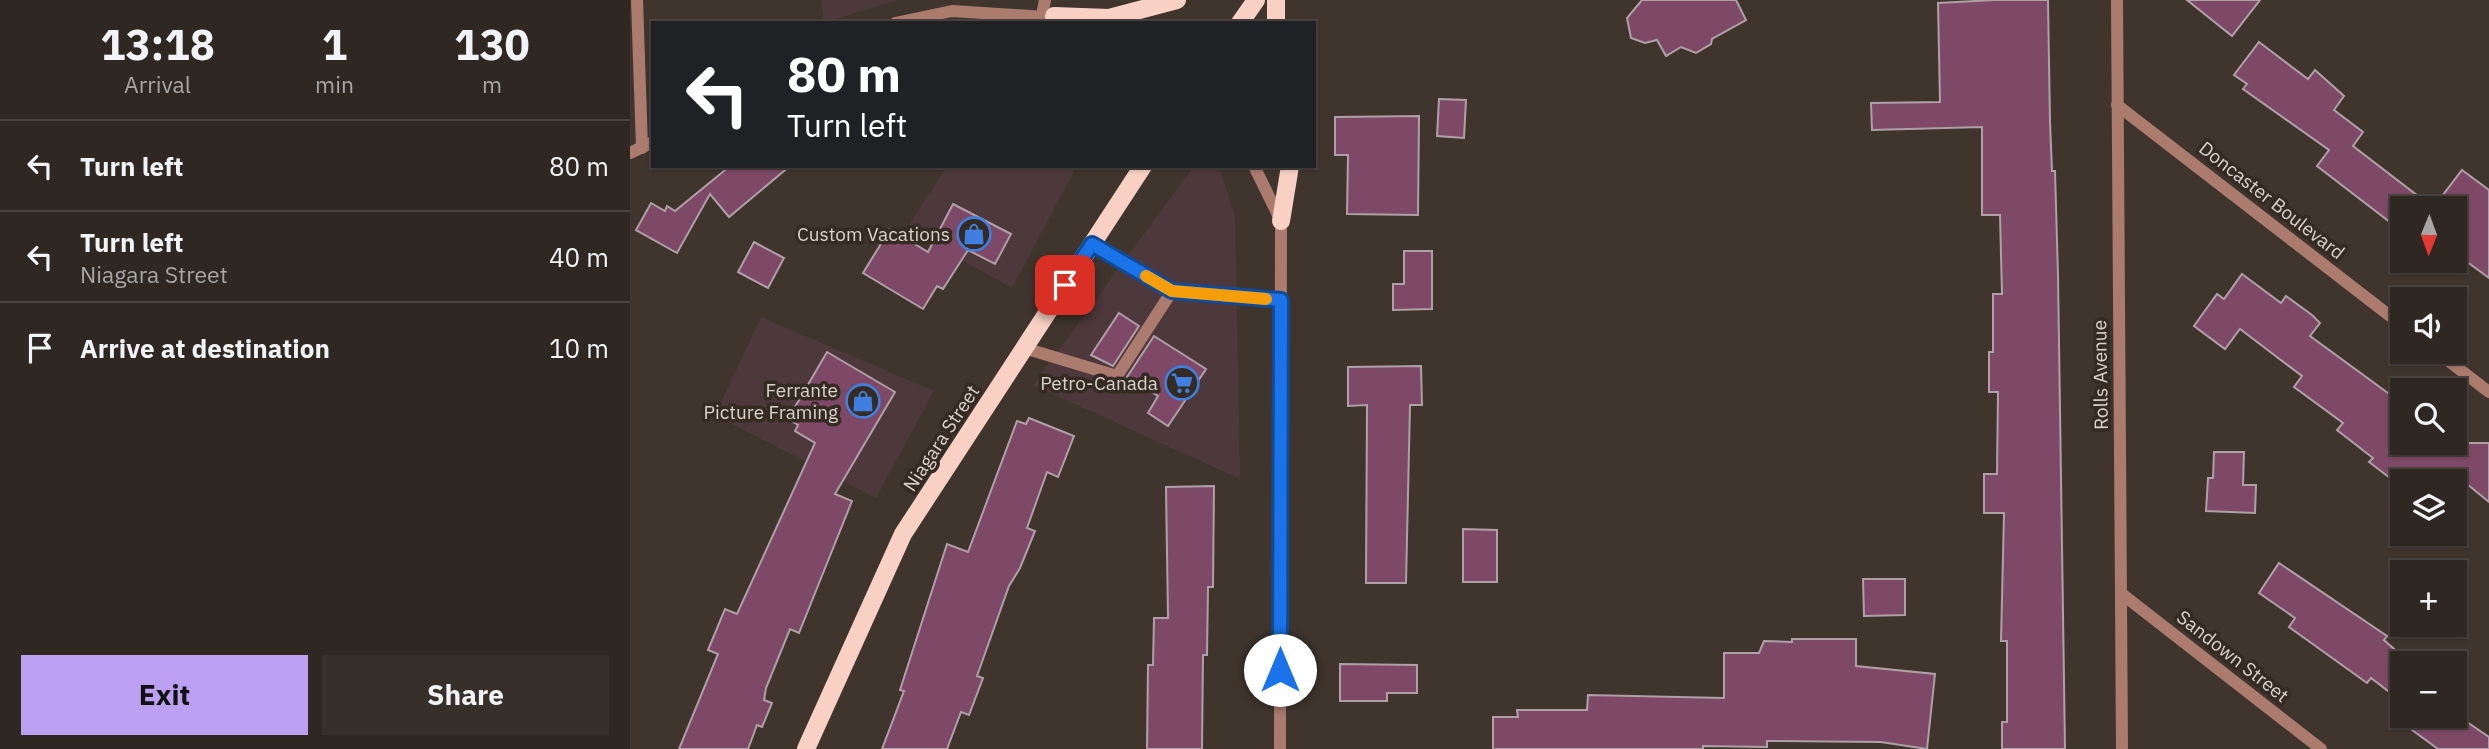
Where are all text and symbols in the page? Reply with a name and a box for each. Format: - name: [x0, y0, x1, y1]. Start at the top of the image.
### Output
- text: 13:18: [100, 17, 215, 72]
- text: 1: [322, 17, 347, 72]
- text: 130: [454, 17, 530, 72]
- text: 80 m: [787, 42, 901, 105]
- icon: left: [672, 49, 763, 140]
- text: Arrival: [124, 69, 191, 99]
- text: min: [315, 69, 354, 99]
- text: m: [482, 69, 502, 99]
- text: Turn left: [787, 104, 907, 146]
- street label: Doncaster Boulevard: [2194, 136, 2350, 264]
- icon: left: [21, 147, 59, 185]
- text: Turn left: [80, 149, 183, 183]
- text: 80 m: [549, 149, 609, 183]
- north arrow: [2390, 196, 2468, 273]
- map controls: [2390, 196, 2467, 728]
- shop icon: Custom Vacations: [955, 215, 993, 253]
- place label: Custom Vacations: [797, 222, 950, 246]
- text: Turn left: [80, 225, 183, 259]
- icon: left: [21, 238, 59, 276]
- text: 40 m: [549, 240, 609, 274]
- pin: [1035, 255, 1095, 315]
- text: Niagara Street: [80, 259, 228, 289]
- icon: arrive: [1046, 266, 1084, 304]
- button: sound: [2390, 287, 2467, 364]
- street label: Rolls Avenue: [2087, 320, 2113, 430]
- icon: arrive: [21, 329, 59, 367]
- text: Arrive at destination: [80, 331, 330, 365]
- text: 10 m: [549, 331, 609, 365]
- supermarket icon: Petro-Canada: [1163, 364, 1201, 402]
- place label: Petro-Canada: [1040, 371, 1158, 395]
- place label: Ferrante Picture Framing: [703, 378, 838, 424]
- button: search: [2390, 378, 2467, 455]
- street label: Niagara Street: [898, 380, 984, 496]
- shop icon: Ferrante Picture Framing: [844, 382, 882, 420]
- button: layers: [2390, 469, 2467, 546]
- button: +: [2390, 560, 2467, 637]
- street label: Sandown Street: [2172, 605, 2294, 707]
- position arrow: [1243, 633, 1317, 707]
- button: −: [2390, 651, 2467, 728]
- button: Exit: [21, 655, 308, 735]
- button: Share: [322, 655, 609, 735]

